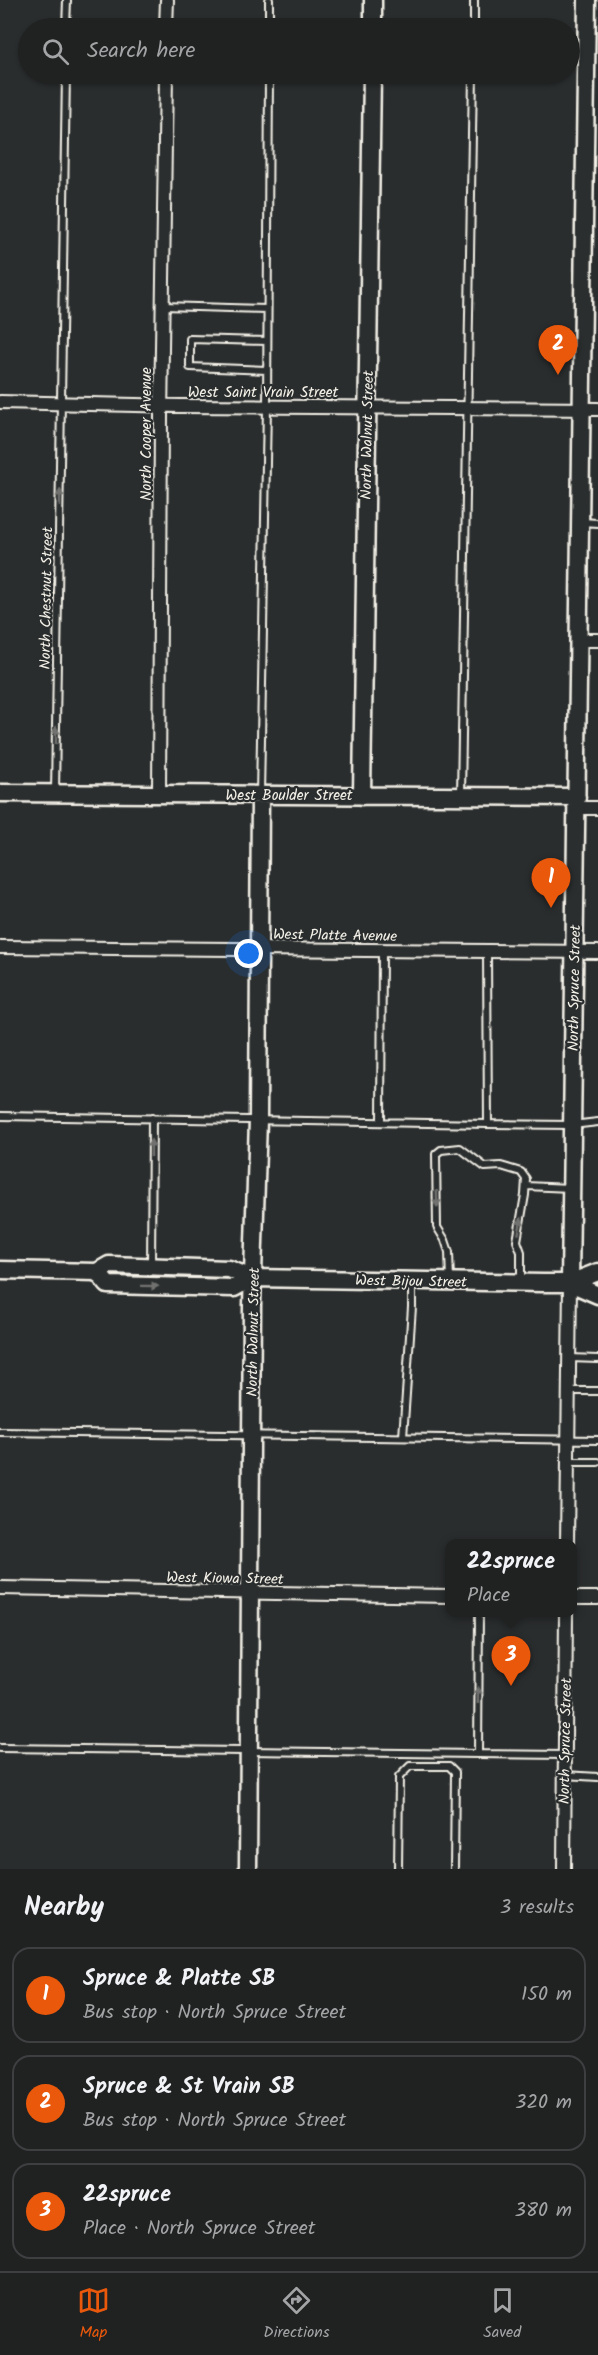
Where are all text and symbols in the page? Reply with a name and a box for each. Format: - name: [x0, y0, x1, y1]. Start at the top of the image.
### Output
- search box: [18, 18, 580, 84]
- text: Search here: [87, 34, 195, 69]
- icon: search: [39, 35, 72, 68]
- pin: 2: [538, 326, 578, 375]
- street label: North Cooper Avenue: [135, 367, 159, 501]
- street label: North Walnut Street: [355, 370, 381, 500]
- street label: West Saint Vrain Street: [188, 381, 339, 405]
- one-way arrow: [55, 489, 65, 508]
- street label: North Chestnut Street: [34, 526, 60, 670]
- one-way arrow: [52, 726, 61, 745]
- street label: West Boulder Street: [225, 784, 353, 808]
- pin: 1: [532, 858, 570, 908]
- street label: West Platte Avenue: [273, 923, 397, 949]
- street label: North Spruce Street: [562, 924, 588, 1052]
- your location: [234, 939, 263, 968]
- one-way arrow: [146, 1138, 156, 1157]
- one-way arrow: [432, 1190, 442, 1209]
- one-way arrow: [516, 1216, 525, 1235]
- street label: North Walnut Street: [241, 1267, 267, 1397]
- street label: West Bijou Street: [355, 1269, 467, 1295]
- one-way arrow: [141, 1281, 160, 1290]
- popup: [445, 1539, 577, 1617]
- text: 22spruce: [467, 1545, 555, 1580]
- street label: West Kiowa Street: [166, 1566, 284, 1592]
- text: Place: [467, 1580, 510, 1612]
- pin: 3: [492, 1636, 530, 1686]
- street label: North Spruce Street: [553, 1677, 579, 1805]
- one-way arrow: [473, 1686, 483, 1705]
- text: Nearby: [24, 1887, 104, 1929]
- text: 3 results: [500, 1892, 574, 1924]
- text: Spruce & Platte SB: [83, 1962, 275, 1997]
- text: 1: [42, 1979, 49, 2011]
- text: 150 m: [521, 1979, 572, 2011]
- text: Bus stop · North Spruce Street: [83, 1997, 346, 2029]
- text: Spruce & St Vrain SB: [83, 2070, 295, 2105]
- text: 2: [40, 2087, 51, 2119]
- text: 320 m: [515, 2087, 572, 2119]
- text: Bus stop · North Spruce Street: [83, 2105, 346, 2137]
- text: 22spruce: [83, 2178, 171, 2213]
- text: 3: [40, 2195, 51, 2227]
- text: 380 m: [515, 2195, 572, 2227]
- text: Place · North Spruce Street: [83, 2213, 316, 2245]
- tab: Map: [77, 2284, 110, 2345]
- tab: Directions: [263, 2284, 330, 2345]
- tab: Saved: [483, 2284, 521, 2345]

